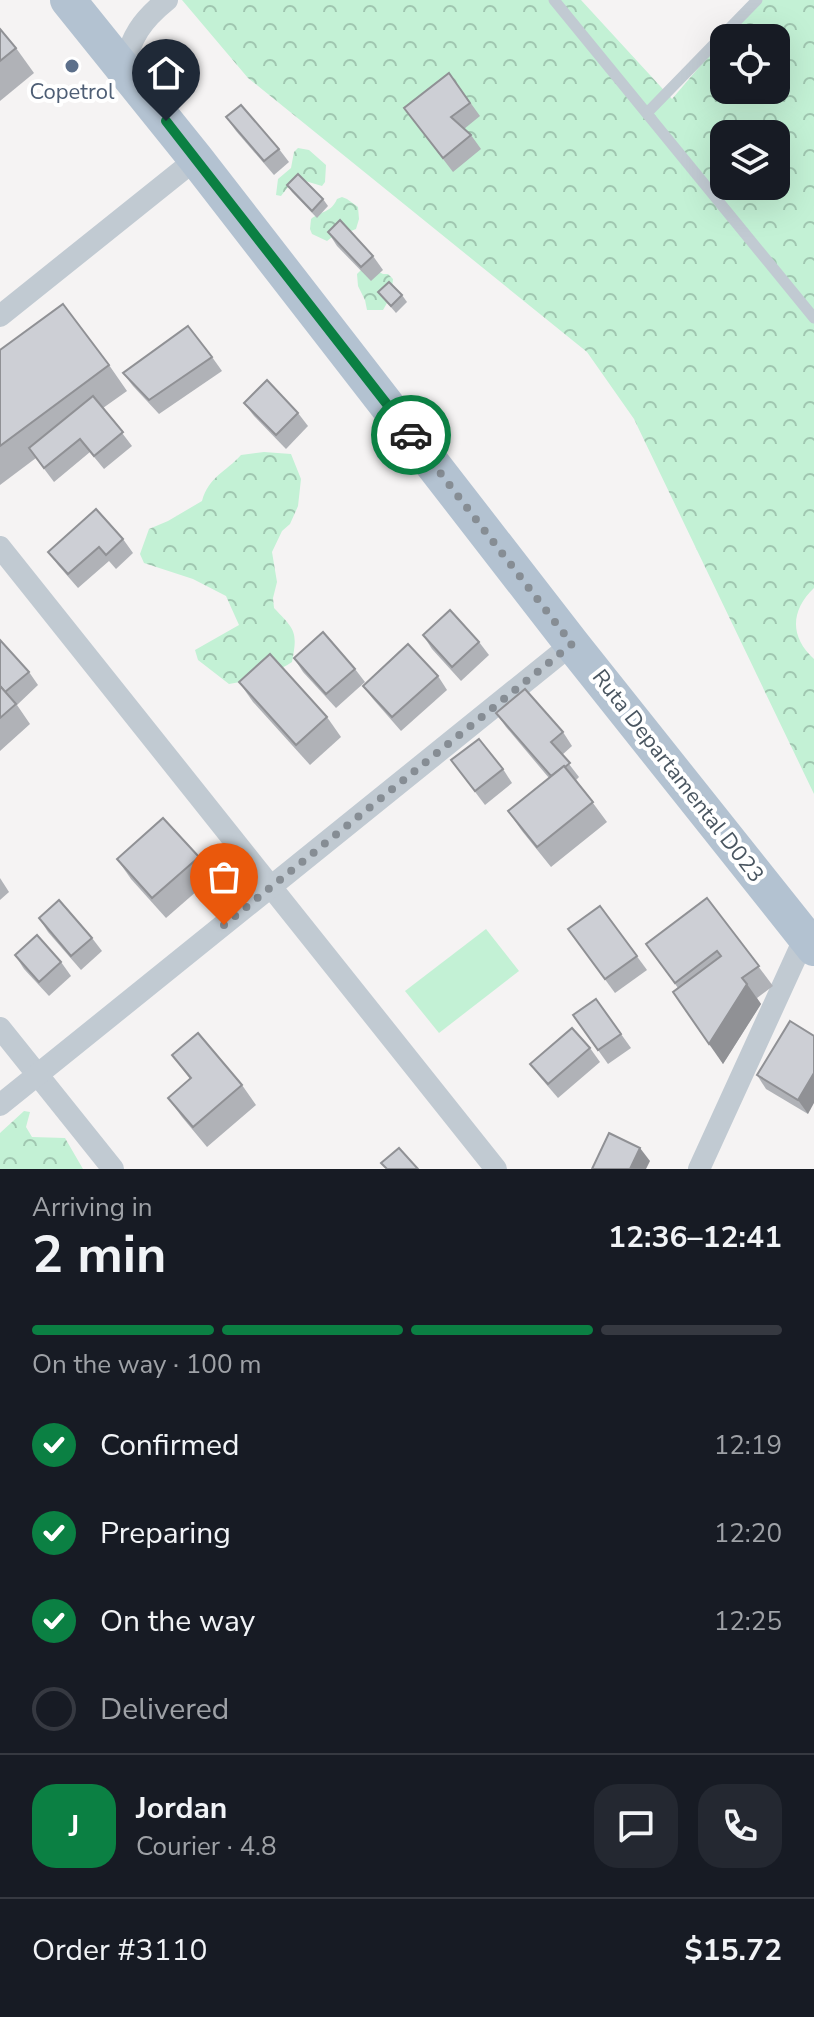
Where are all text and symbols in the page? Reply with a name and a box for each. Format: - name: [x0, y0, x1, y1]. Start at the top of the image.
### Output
- map controls: [710, 24, 790, 200]
- button: locate: [710, 24, 790, 104]
- pin: [132, 39, 200, 121]
- icon: home: [144, 51, 188, 95]
- marker: Copetrol: [63, 57, 81, 75]
- place label: Copetrol: [30, 77, 115, 107]
- button: layers: [710, 120, 790, 200]
- courier: [371, 395, 451, 475]
- icon: car: [389, 413, 433, 457]
- street label: Ruta Departamental D023: [585, 663, 771, 889]
- pin: [190, 843, 258, 925]
- icon: bag: [202, 855, 246, 899]
- text: Arriving in: [32, 1190, 153, 1225]
- text: 12:36–12:41: [608, 1217, 782, 1258]
- text: 2 min: [32, 1219, 167, 1290]
- text: On the way · 100 m: [32, 1347, 261, 1382]
- icon: check: [32, 1423, 76, 1467]
- text: Confirmed: [100, 1425, 240, 1466]
- text: 12:19: [714, 1428, 782, 1463]
- icon: check: [32, 1511, 76, 1555]
- text: Preparing: [100, 1513, 231, 1554]
- text: 12:20: [714, 1516, 782, 1551]
- icon: check: [32, 1599, 76, 1643]
- text: On the way: [100, 1601, 255, 1642]
- text: 12:25: [714, 1604, 782, 1639]
- text: Delivered: [100, 1689, 229, 1730]
- button: chat: [594, 1784, 678, 1868]
- button: phone: [698, 1784, 782, 1868]
- text: Jordan: [136, 1788, 227, 1829]
- text: J: [69, 1806, 79, 1847]
- text: Courier · 4.8: [136, 1829, 277, 1864]
- text: Order #3110: [32, 1930, 207, 1971]
- text: $15.72: [685, 1930, 782, 1971]

